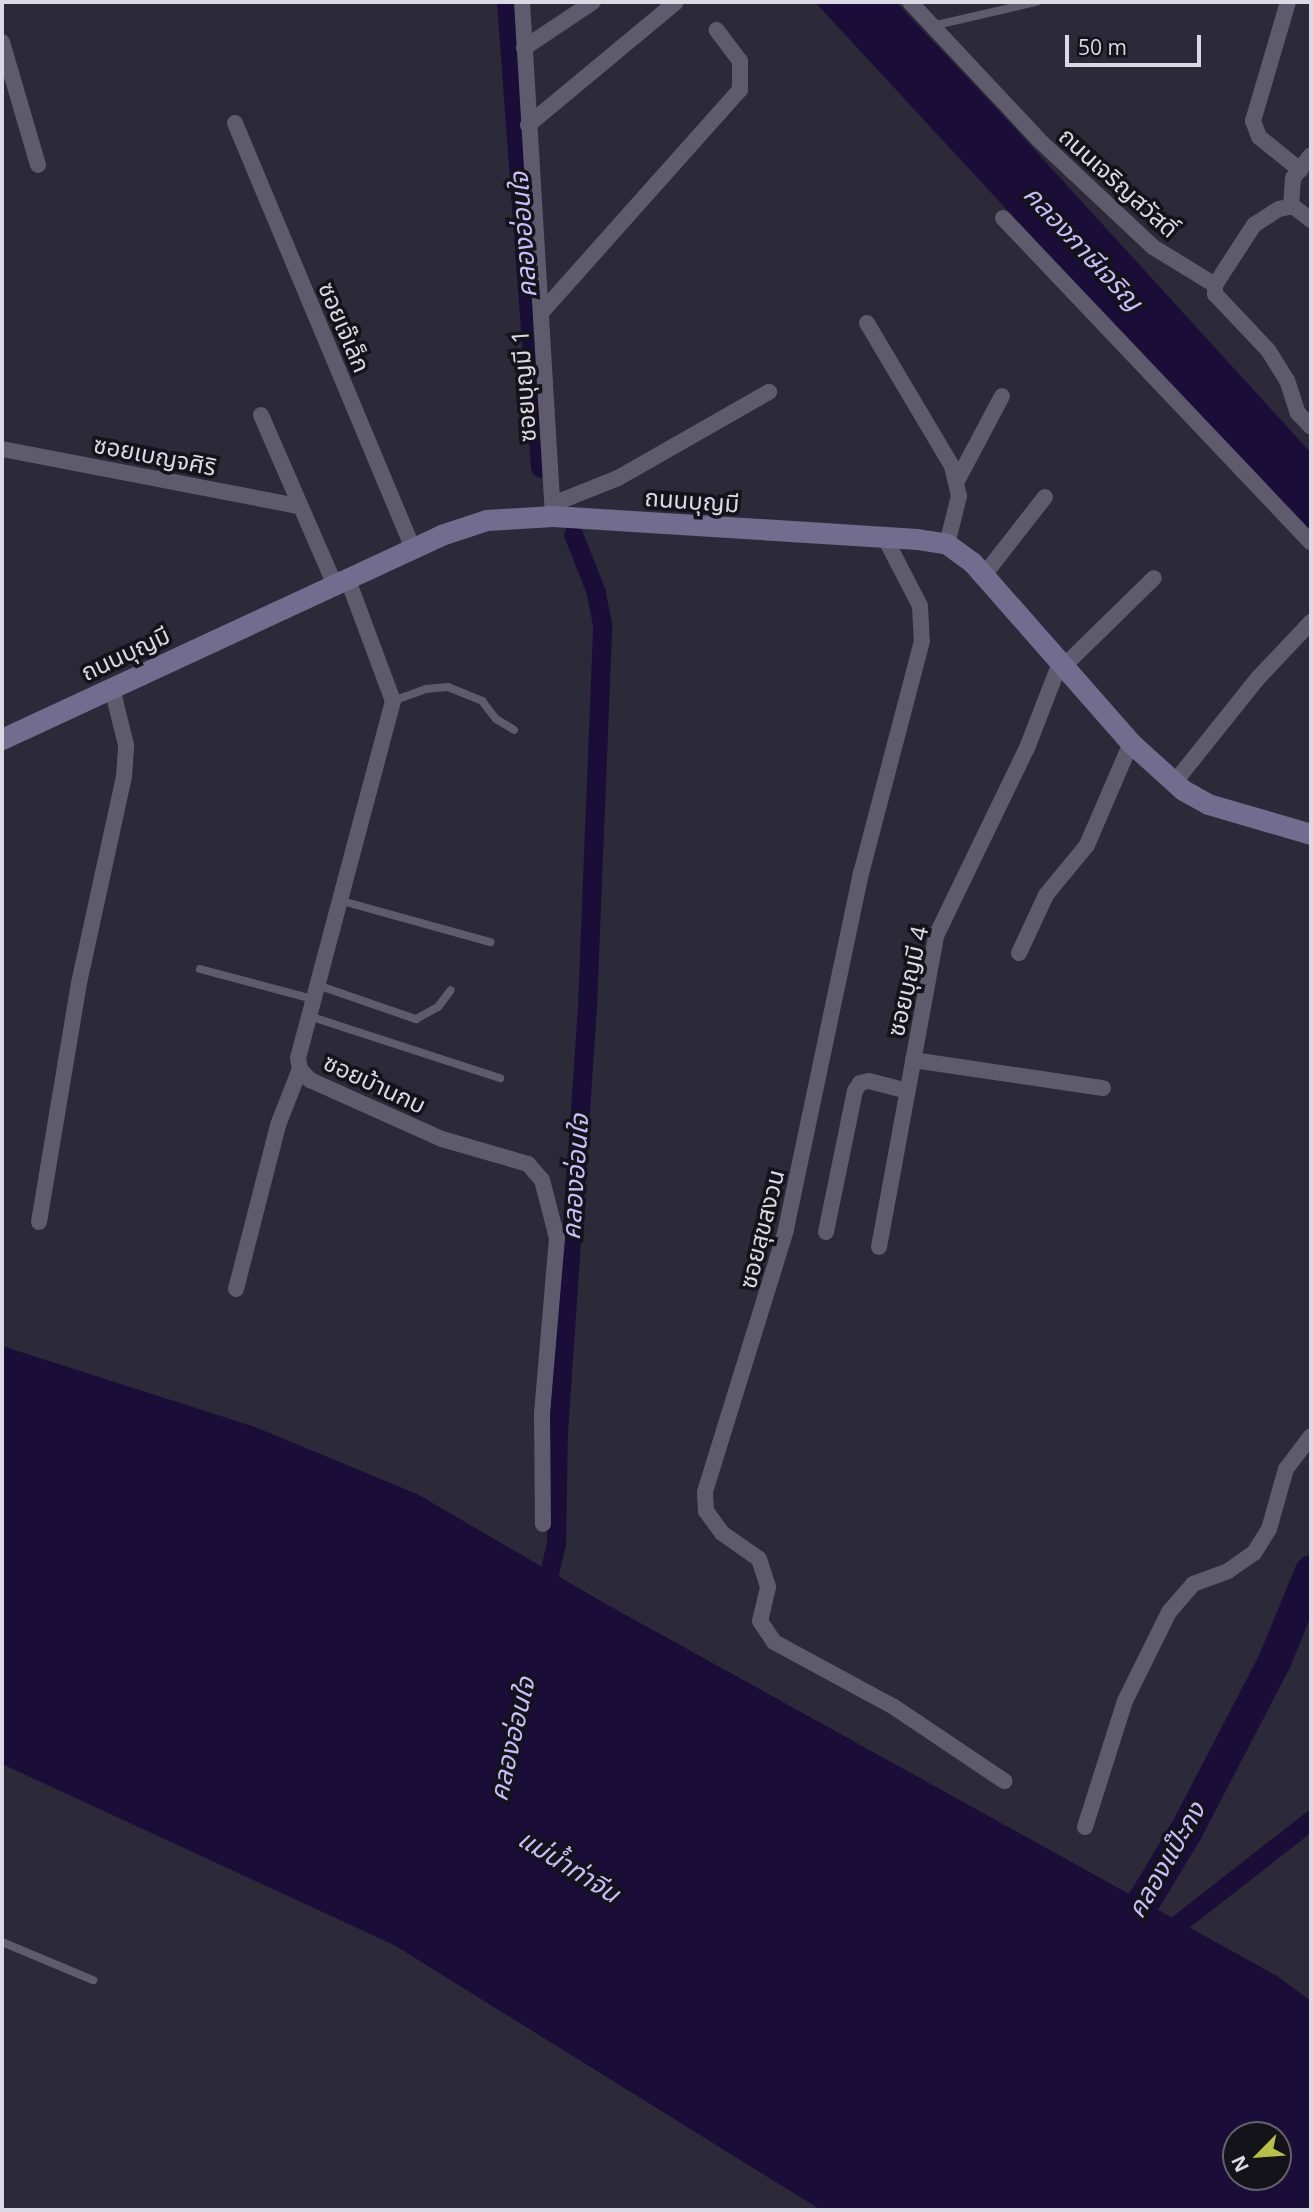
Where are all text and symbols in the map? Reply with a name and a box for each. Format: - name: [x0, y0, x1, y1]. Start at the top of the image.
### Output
- scale bar: [1068, 21, 1204, 65]
- text: 50 m: [1078, 33, 1127, 61]
- street label: ถนนเจริญสวัสดิ์: [1053, 121, 1185, 243]
- water label: คลองอ่อนใจ: [503, 171, 543, 299]
- water label: คลองภาษีเจริญ: [1017, 179, 1149, 317]
- street label: ซอยเจ๊เล็ก: [313, 277, 377, 377]
- street label: ซอยบุญมี 1: [505, 329, 541, 443]
- street label: ซอยเบญจศิริ: [91, 429, 219, 481]
- street label: ถนนบุญมี: [644, 482, 740, 518]
- street label: ถนนบุญมี: [76, 620, 174, 686]
- street label: ซอยบุญมี 4: [880, 923, 934, 1039]
- street label: ซอยบ้านกบ: [319, 1047, 431, 1119]
- water label: คลองอ่อนใจ: [555, 1113, 595, 1241]
- street label: ซอยสุขสงวน: [732, 1167, 790, 1291]
- water label: คลองอ่อนใจ: [483, 1674, 541, 1804]
- water label: คลองแป๊ะกง: [1120, 1797, 1212, 1923]
- water label: แม่น้ำท่าจีน: [513, 1823, 625, 1909]
- north arrow: [1222, 2121, 1292, 2191]
- text: N: [1225, 2152, 1255, 2177]

